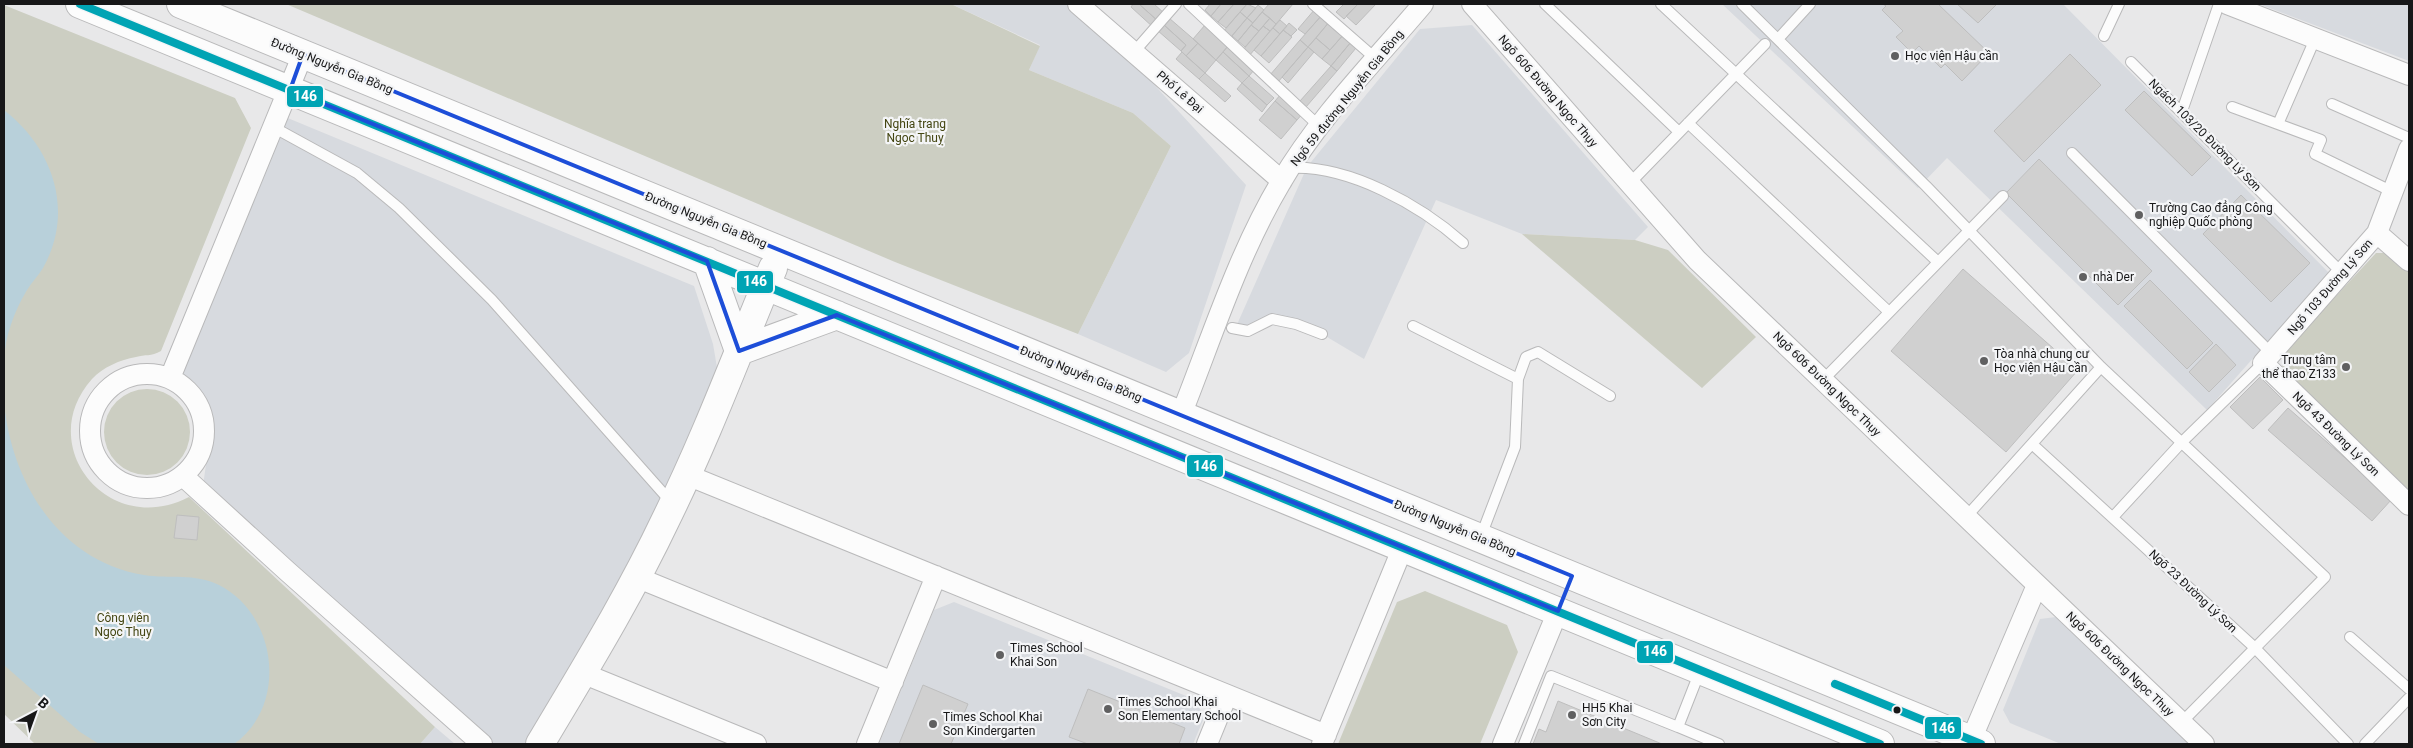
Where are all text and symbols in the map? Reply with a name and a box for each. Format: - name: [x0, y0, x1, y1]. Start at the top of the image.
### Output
- street label: Ngõ 59 đường Nguyễn Gia Bồng: [1288, 27, 1406, 169]
- street label: Ngõ 606 Đường Ngọc Thụy: [1495, 32, 1601, 150]
- street label: Đường Nguyễn Gia Bồng: [269, 35, 395, 97]
- place label: Học viện Hậu cần: [1905, 49, 1998, 63]
- marker: Học viện Hậu cần: [1889, 50, 1901, 62]
- street label: Phố Lê Đại: [1154, 68, 1206, 116]
- street label: Ngách 103/20 Đường Lý Sơn: [2146, 76, 2264, 194]
- line badge: 146: [286, 85, 324, 108]
- text: 146: [293, 88, 317, 104]
- park label: Nghĩa trang Ngọc Thuỵ: [884, 117, 946, 146]
- street label: Đường Nguyễn Gia Bồng: [643, 189, 769, 251]
- place label: Trường Cao đẳng Công nghiệp Quốc phòng: [2149, 200, 2273, 229]
- marker: Trường Cao đẳng Công nghiệp Quốc phòng: [2133, 209, 2145, 221]
- street label: Ngõ 103 Đường Lý Sơn: [2285, 236, 2375, 338]
- line badge: 146: [736, 270, 774, 294]
- place label: nhà Der: [2093, 270, 2134, 284]
- marker: nhà Der: [2077, 271, 2089, 283]
- text: 146: [743, 273, 767, 289]
- street label: Ngõ 606 Đường Ngọc Thụy: [1770, 329, 1884, 439]
- street label: Đường Nguyễn Gia Bồng: [1018, 343, 1144, 405]
- place label: Tòa nhà chung cư Học viện Hậu cần: [1994, 347, 2090, 375]
- place label: Trung tâm thể thao Z133: [2262, 353, 2336, 381]
- marker: Tòa nhà chung cư Học viện Hậu cần: [1978, 355, 1990, 367]
- marker: Trung tâm thể thao Z133: [2340, 361, 2352, 373]
- street label: Ngõ 43 Đường Lý Sơn: [2290, 389, 2382, 479]
- line badge: 146: [1186, 454, 1224, 478]
- text: 146: [1193, 458, 1217, 474]
- street label: Đường Nguyễn Gia Bồng: [1392, 497, 1518, 559]
- street label: Ngõ 23 Đường Lý Sơn: [2146, 547, 2240, 635]
- street label: Ngõ 606 Đường Ngọc Thụy: [2063, 609, 2177, 719]
- park label: Công viên Ngọc Thụy: [94, 611, 152, 639]
- line badge: 146: [1636, 640, 1674, 664]
- place label: Times School Khai Son: [1010, 641, 1083, 669]
- text: 146: [1643, 643, 1667, 659]
- marker: Times School Khai Son: [994, 649, 1006, 661]
- north arrow: [10, 688, 60, 738]
- text: B: [35, 694, 52, 712]
- place label: Times School Khai Son Elementary School: [1118, 695, 1241, 723]
- place label: HH5 Khai Sơn City: [1582, 701, 1633, 729]
- marker: Times School Khai Son Elementary School: [1102, 703, 1114, 715]
- unlabelled marker: [1892, 705, 1902, 715]
- marker: HH5 Khai Sơn City: [1566, 709, 1578, 721]
- place label: Times School Khai Son Kindergarten: [943, 710, 1042, 738]
- line badge: 146: [1924, 716, 1962, 740]
- marker: Times School Khai Son Kindergarten: [927, 718, 939, 730]
- text: 146: [1931, 720, 1955, 736]

